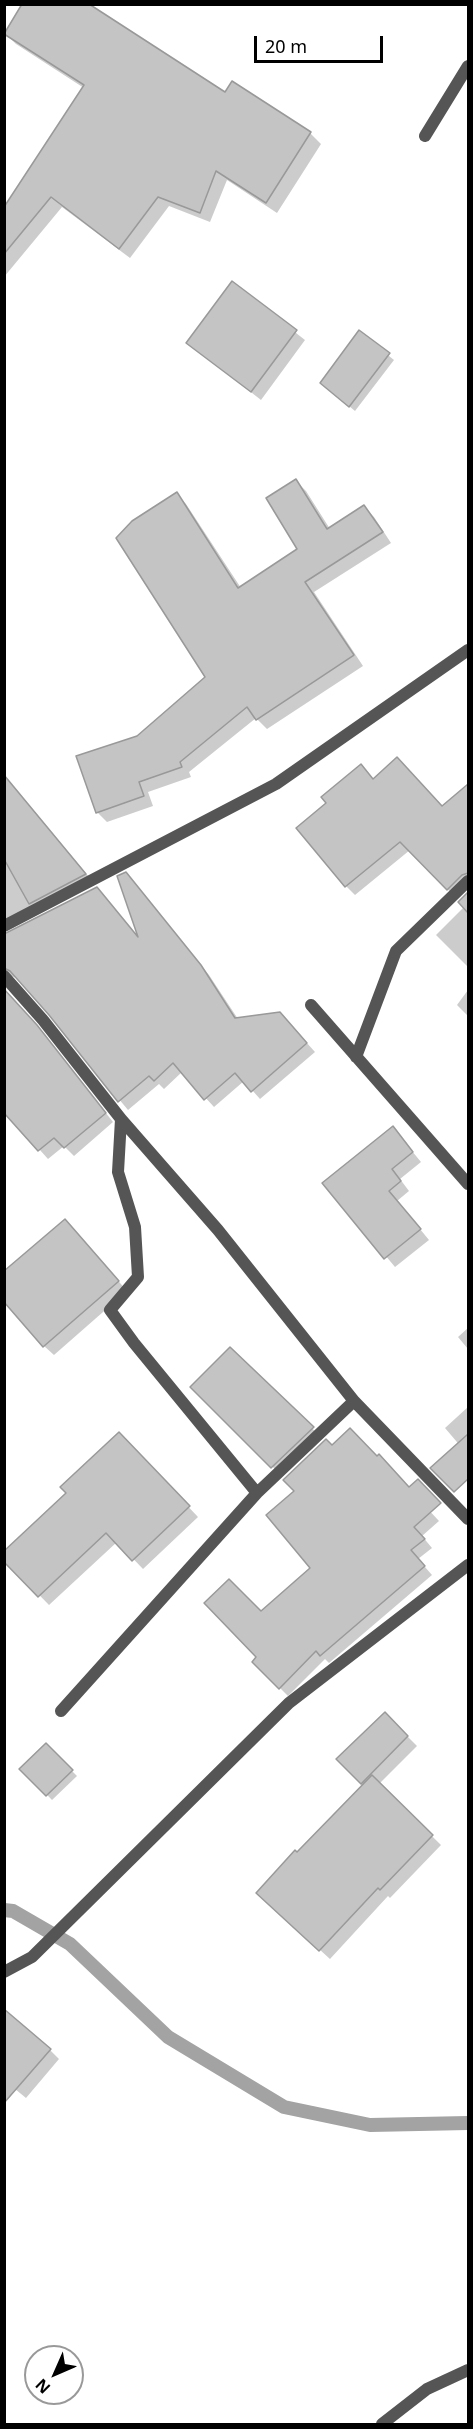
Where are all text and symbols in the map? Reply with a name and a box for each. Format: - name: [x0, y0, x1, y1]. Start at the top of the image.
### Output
- scale bar: [257, 24, 386, 62]
- text: 20 m: [265, 34, 307, 58]
- north arrow: [24, 2345, 84, 2405]
- text: N: [30, 2374, 55, 2399]

